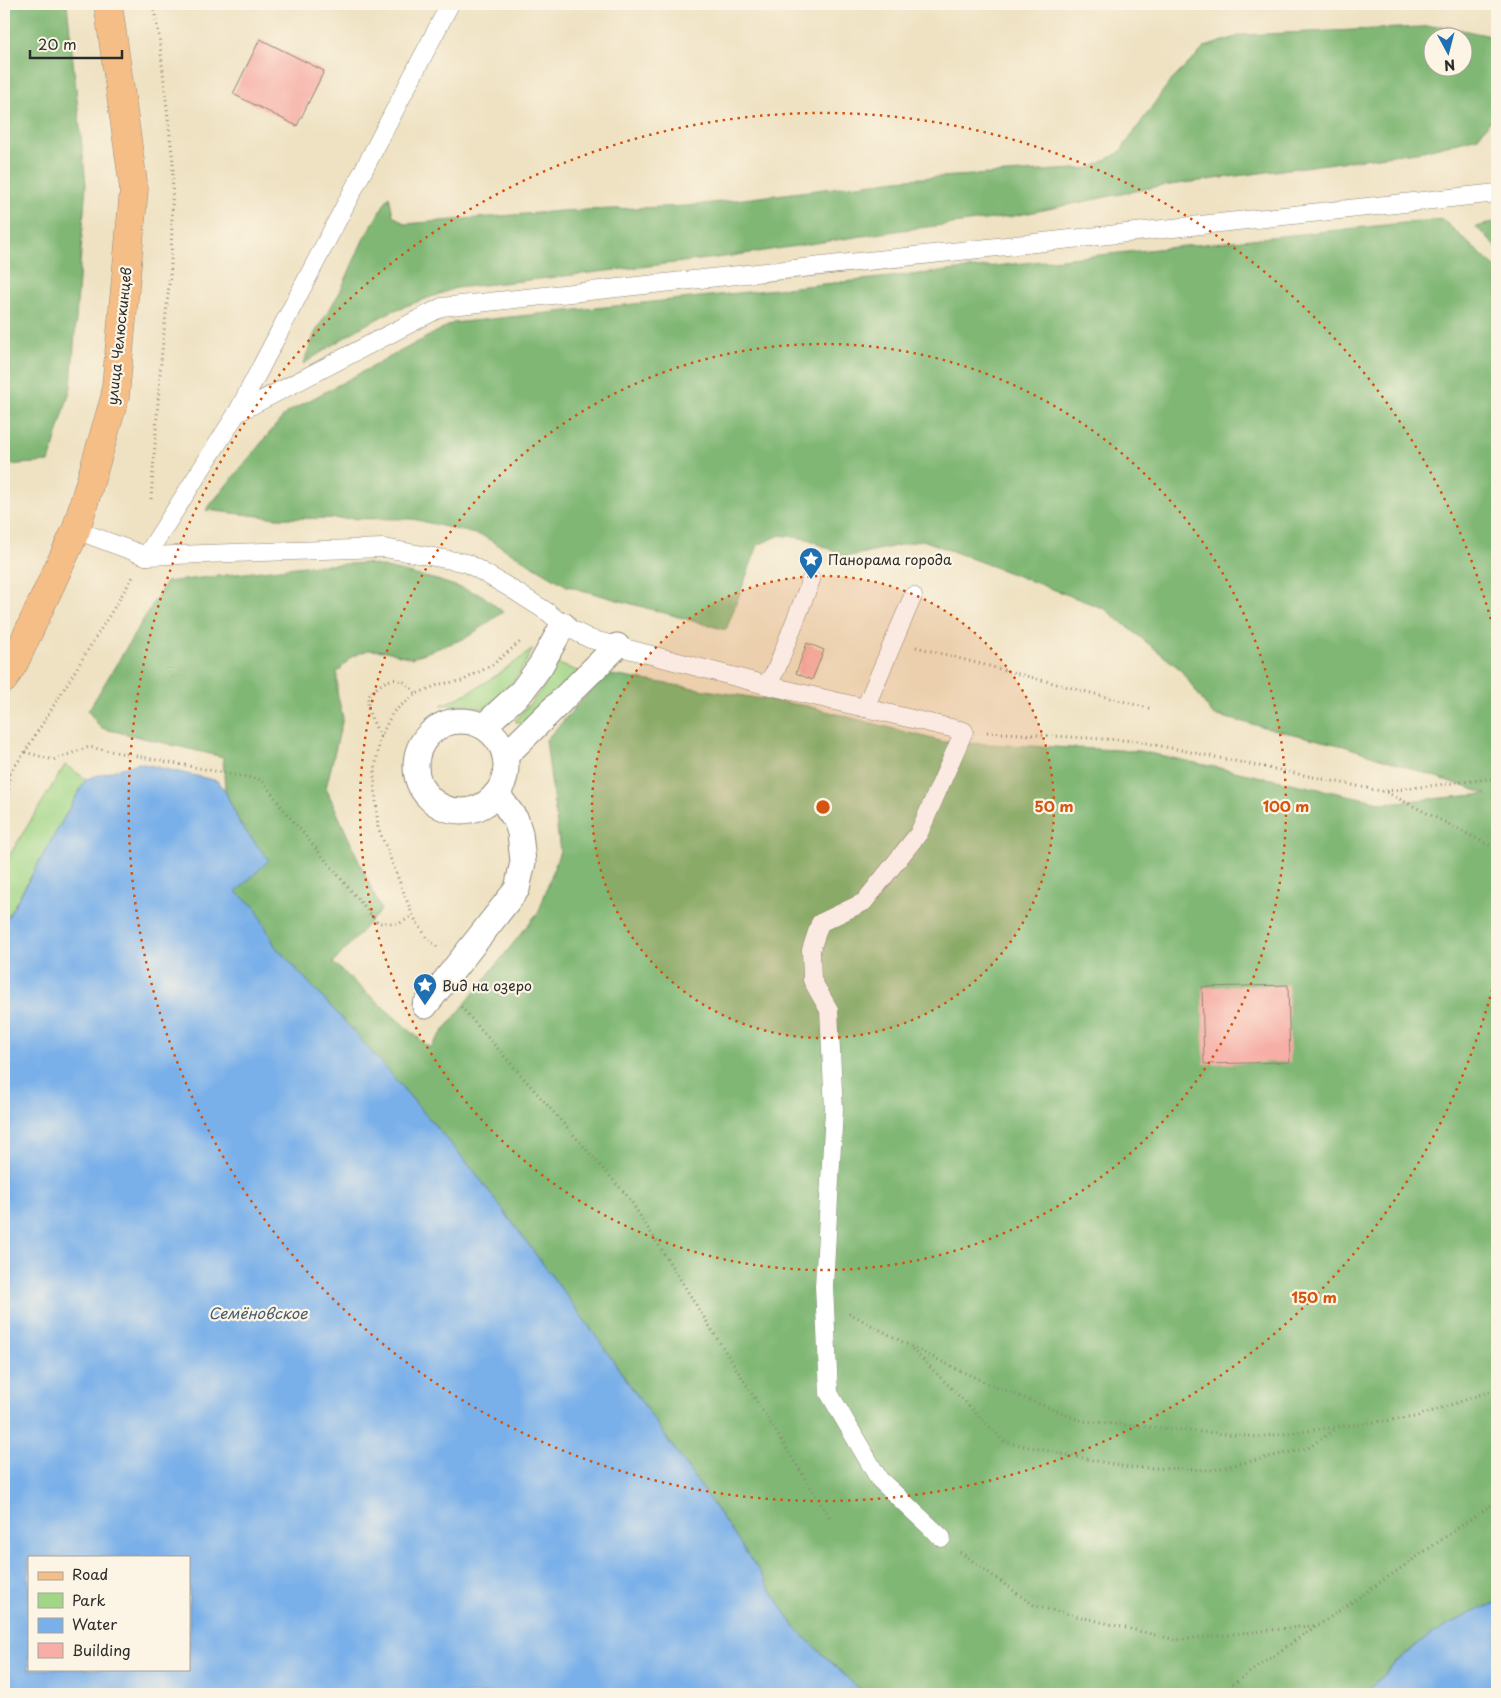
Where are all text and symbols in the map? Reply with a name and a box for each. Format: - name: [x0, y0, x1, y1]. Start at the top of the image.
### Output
- scale bar: [30, 28, 122, 60]
- north arrow: [1424, 28, 1474, 78]
- text: 20 m: [38, 32, 77, 55]
- text: N: [1443, 54, 1456, 76]
- street label: улица Челюскинцев: [101, 266, 137, 406]
- place icon: Панорама города: [798, 546, 824, 580]
- place label: Панорама города: [828, 549, 952, 570]
- text: 50 m: [1035, 794, 1073, 817]
- text: 100 m: [1263, 794, 1309, 817]
- centre of rings: [814, 798, 832, 816]
- place icon: Вид на озеро: [412, 972, 438, 1006]
- place label: Вид на озеро: [442, 975, 532, 996]
- text: 150 m: [1291, 1285, 1337, 1308]
- water label: Семёновское: [208, 1301, 308, 1324]
- legend: [28, 1556, 190, 1670]
- text: Road: [72, 1562, 108, 1585]
- text: Park: [72, 1588, 106, 1611]
- text: Water: [72, 1612, 117, 1635]
- text: Building: [72, 1638, 131, 1661]

